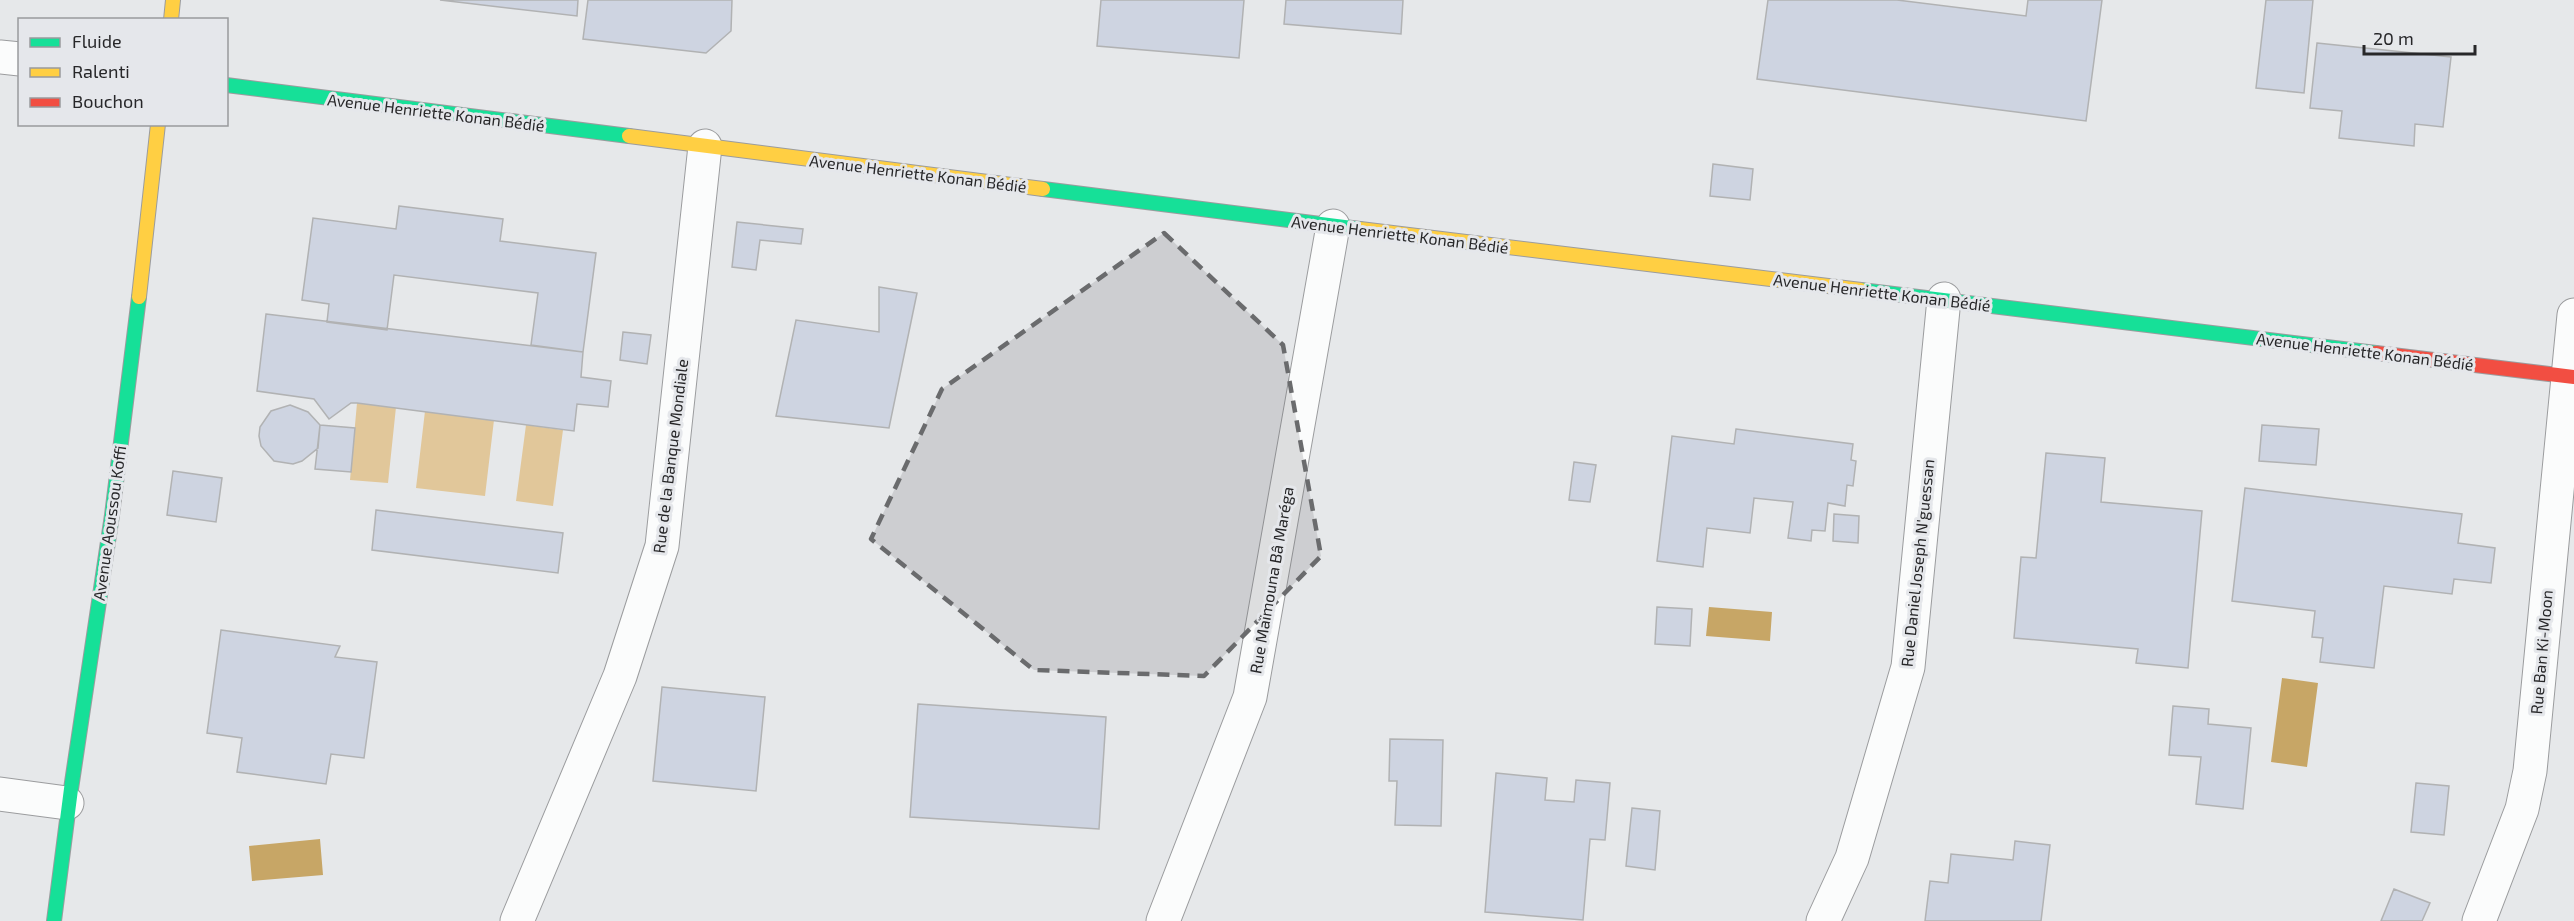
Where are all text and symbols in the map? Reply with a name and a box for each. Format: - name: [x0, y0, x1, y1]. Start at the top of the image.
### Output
- legend: [18, 18, 228, 126]
- scale bar: [2364, 18, 2475, 56]
- text: 20 m: [2373, 27, 2414, 49]
- text: Fluide: [72, 30, 122, 52]
- text: Ralenti: [72, 60, 130, 82]
- street label: Avenue Henriette Konan Bédié: [326, 89, 546, 135]
- text: Bouchon: [72, 90, 144, 112]
- street label: Avenue Henriette Konan Bédié: [808, 150, 1028, 196]
- street label: Avenue Henriette Konan Bédié: [1290, 211, 1510, 257]
- street label: Avenue Henriette Konan Bédié: [1772, 269, 1992, 315]
- street label: Avenue Henriette Konan Bédié: [2255, 328, 2475, 374]
- street label: Rue de la Banque Mondiale: [649, 358, 691, 554]
- street label: Avenue Aoussou Koffi: [89, 444, 129, 602]
- street label: Rue Daniel Joseph N'guessan: [1897, 458, 1937, 668]
- street label: Rue Maïmouna Bâ Maréga: [1245, 485, 1297, 675]
- street label: Rue Ban Ki-Moon: [2526, 589, 2556, 715]

